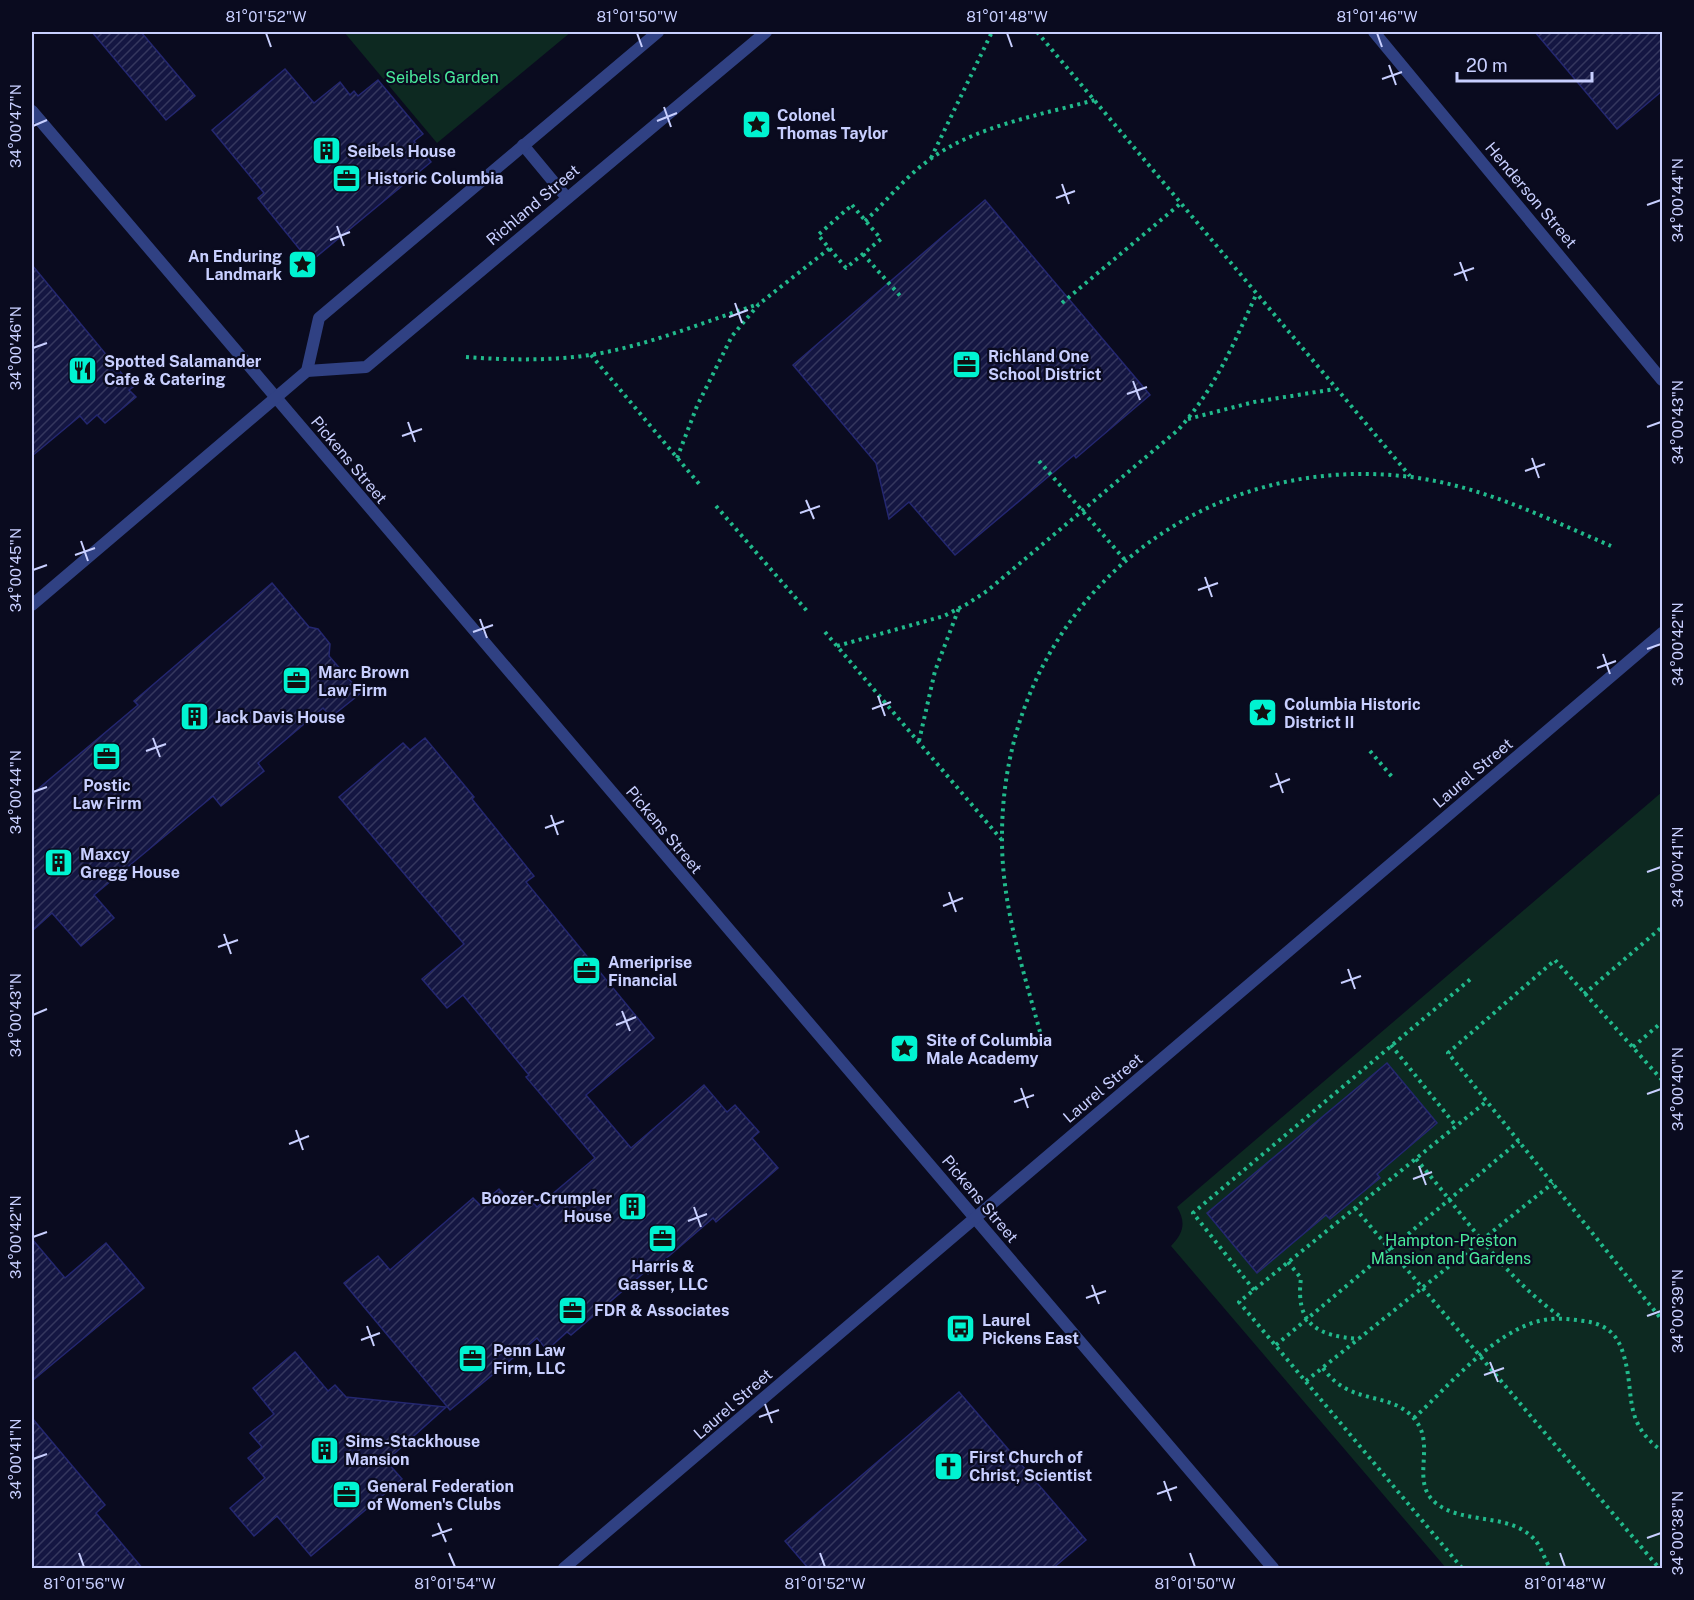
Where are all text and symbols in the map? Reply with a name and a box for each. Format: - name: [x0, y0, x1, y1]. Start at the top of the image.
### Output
- text: 81°01'52"W: [226, 8, 307, 25]
- text: 81°01'50"W: [596, 8, 678, 25]
- text: 81°01'48"W: [966, 8, 1048, 25]
- text: 81°01'46"W: [1336, 8, 1418, 25]
- scale bar: [1457, 45, 1592, 83]
- text: 20 m: [1466, 55, 1508, 76]
- park label: Seibels Garden: [385, 68, 499, 87]
- text: 34°00'47"N: [7, 84, 24, 168]
- place label: Colonel Thomas Taylor: [777, 106, 888, 143]
- place icon: Colonel Thomas Taylor: [740, 108, 772, 140]
- building icon: Seibels House: [310, 135, 342, 167]
- street label: Henderson Street: [1481, 138, 1581, 252]
- place label: Seibels House: [347, 142, 456, 161]
- text: 34°00'44"N: [1669, 158, 1686, 242]
- street label: Richland Street: [483, 161, 583, 249]
- office icon: Historic Columbia: [330, 162, 362, 194]
- place label: Historic Columbia: [367, 169, 504, 188]
- place label: An Enduring Landmark: [188, 247, 282, 284]
- place icon: An Enduring Landmark: [287, 249, 319, 281]
- text: 34°00'46"N: [7, 306, 24, 390]
- place label: Richland One School District: [988, 347, 1102, 384]
- office icon: Richland One School District: [951, 349, 983, 381]
- place label: Spotted Salamander Cafe & Catering: [104, 352, 262, 389]
- restaurant icon: Spotted Salamander Cafe & Catering: [67, 354, 99, 386]
- text: 34°00'43"N: [1669, 380, 1686, 464]
- street label: Pickens Street: [307, 412, 391, 508]
- text: 34°00'45"N: [7, 528, 24, 612]
- text: 34°00'42"N: [1669, 602, 1686, 686]
- place label: Marc Brown Law Firm: [318, 663, 409, 700]
- office icon: Marc Brown Law Firm: [281, 665, 313, 697]
- place label: Columbia Historic District II: [1284, 695, 1421, 732]
- place icon: Columbia Historic District II: [1247, 697, 1279, 729]
- building icon: Jack Davis House: [178, 701, 210, 733]
- place label: Jack Davis House: [215, 708, 345, 727]
- street label: Laurel Street: [1429, 734, 1517, 812]
- office icon: Postic Law Firm: [91, 741, 123, 773]
- text: 34°00'44"N: [7, 750, 24, 834]
- place label: Postic Law Firm: [72, 776, 142, 813]
- street label: Pickens Street: [622, 782, 706, 878]
- text: 34°00'41"N: [1669, 826, 1686, 908]
- place label: Maxcy Gregg House: [80, 845, 180, 882]
- building icon: Maxcy Gregg House: [43, 847, 75, 879]
- place label: Ameriprise Financial: [608, 953, 692, 990]
- office icon: Ameriprise Financial: [571, 955, 603, 987]
- text: 34°00'43"N: [7, 973, 24, 1057]
- place label: Site of Columbia Male Academy: [926, 1031, 1052, 1068]
- place icon: Site of Columbia Male Academy: [889, 1033, 921, 1065]
- text: 34°00'40"N: [1669, 1047, 1686, 1131]
- street label: Laurel Street: [1059, 1049, 1147, 1127]
- street label: Pickens Street: [938, 1151, 1022, 1247]
- place label: Boozer-Crumpler House: [481, 1189, 612, 1226]
- building icon: Boozer-Crumpler House: [617, 1191, 649, 1223]
- text: 34°00'42"N: [7, 1195, 24, 1279]
- office icon: Harris & Gasser, LLC: [647, 1222, 679, 1254]
- park label: Hampton-Preston Mansion and Gardens: [1371, 1231, 1531, 1268]
- place label: Harris & Gasser, LLC: [618, 1257, 708, 1294]
- text: 34°00'39"N: [1669, 1269, 1686, 1353]
- office icon: FDR & Associates: [557, 1294, 589, 1326]
- place label: FDR & Associates: [594, 1301, 729, 1320]
- place label: Laurel Pickens East: [982, 1311, 1079, 1348]
- bus stop icon: Laurel Pickens East: [945, 1313, 977, 1345]
- place label: Penn Law Firm, LLC: [493, 1341, 566, 1378]
- office icon: Penn Law Firm, LLC: [456, 1343, 488, 1375]
- street label: Laurel Street: [690, 1365, 776, 1443]
- text: 34°00'41"N: [7, 1418, 24, 1500]
- place label: Sims-Stackhouse Mansion: [345, 1432, 480, 1469]
- building icon: Sims-Stackhouse Mansion: [308, 1434, 340, 1466]
- place label: First Church of Christ, Scientist: [969, 1448, 1093, 1485]
- church icon: First Church of Christ, Scientist: [932, 1450, 964, 1482]
- place label: General Federation of Women's Clubs: [367, 1477, 514, 1514]
- office icon: General Federation of Women's Clubs: [330, 1479, 362, 1511]
- text: 34°00'38"N: [1669, 1491, 1686, 1575]
- text: 81°01'56"W: [43, 1575, 125, 1592]
- text: 81°01'54"W: [414, 1575, 496, 1592]
- text: 81°01'52"W: [785, 1575, 866, 1592]
- text: 81°01'50"W: [1154, 1575, 1236, 1592]
- text: 81°01'48"W: [1524, 1575, 1606, 1592]

